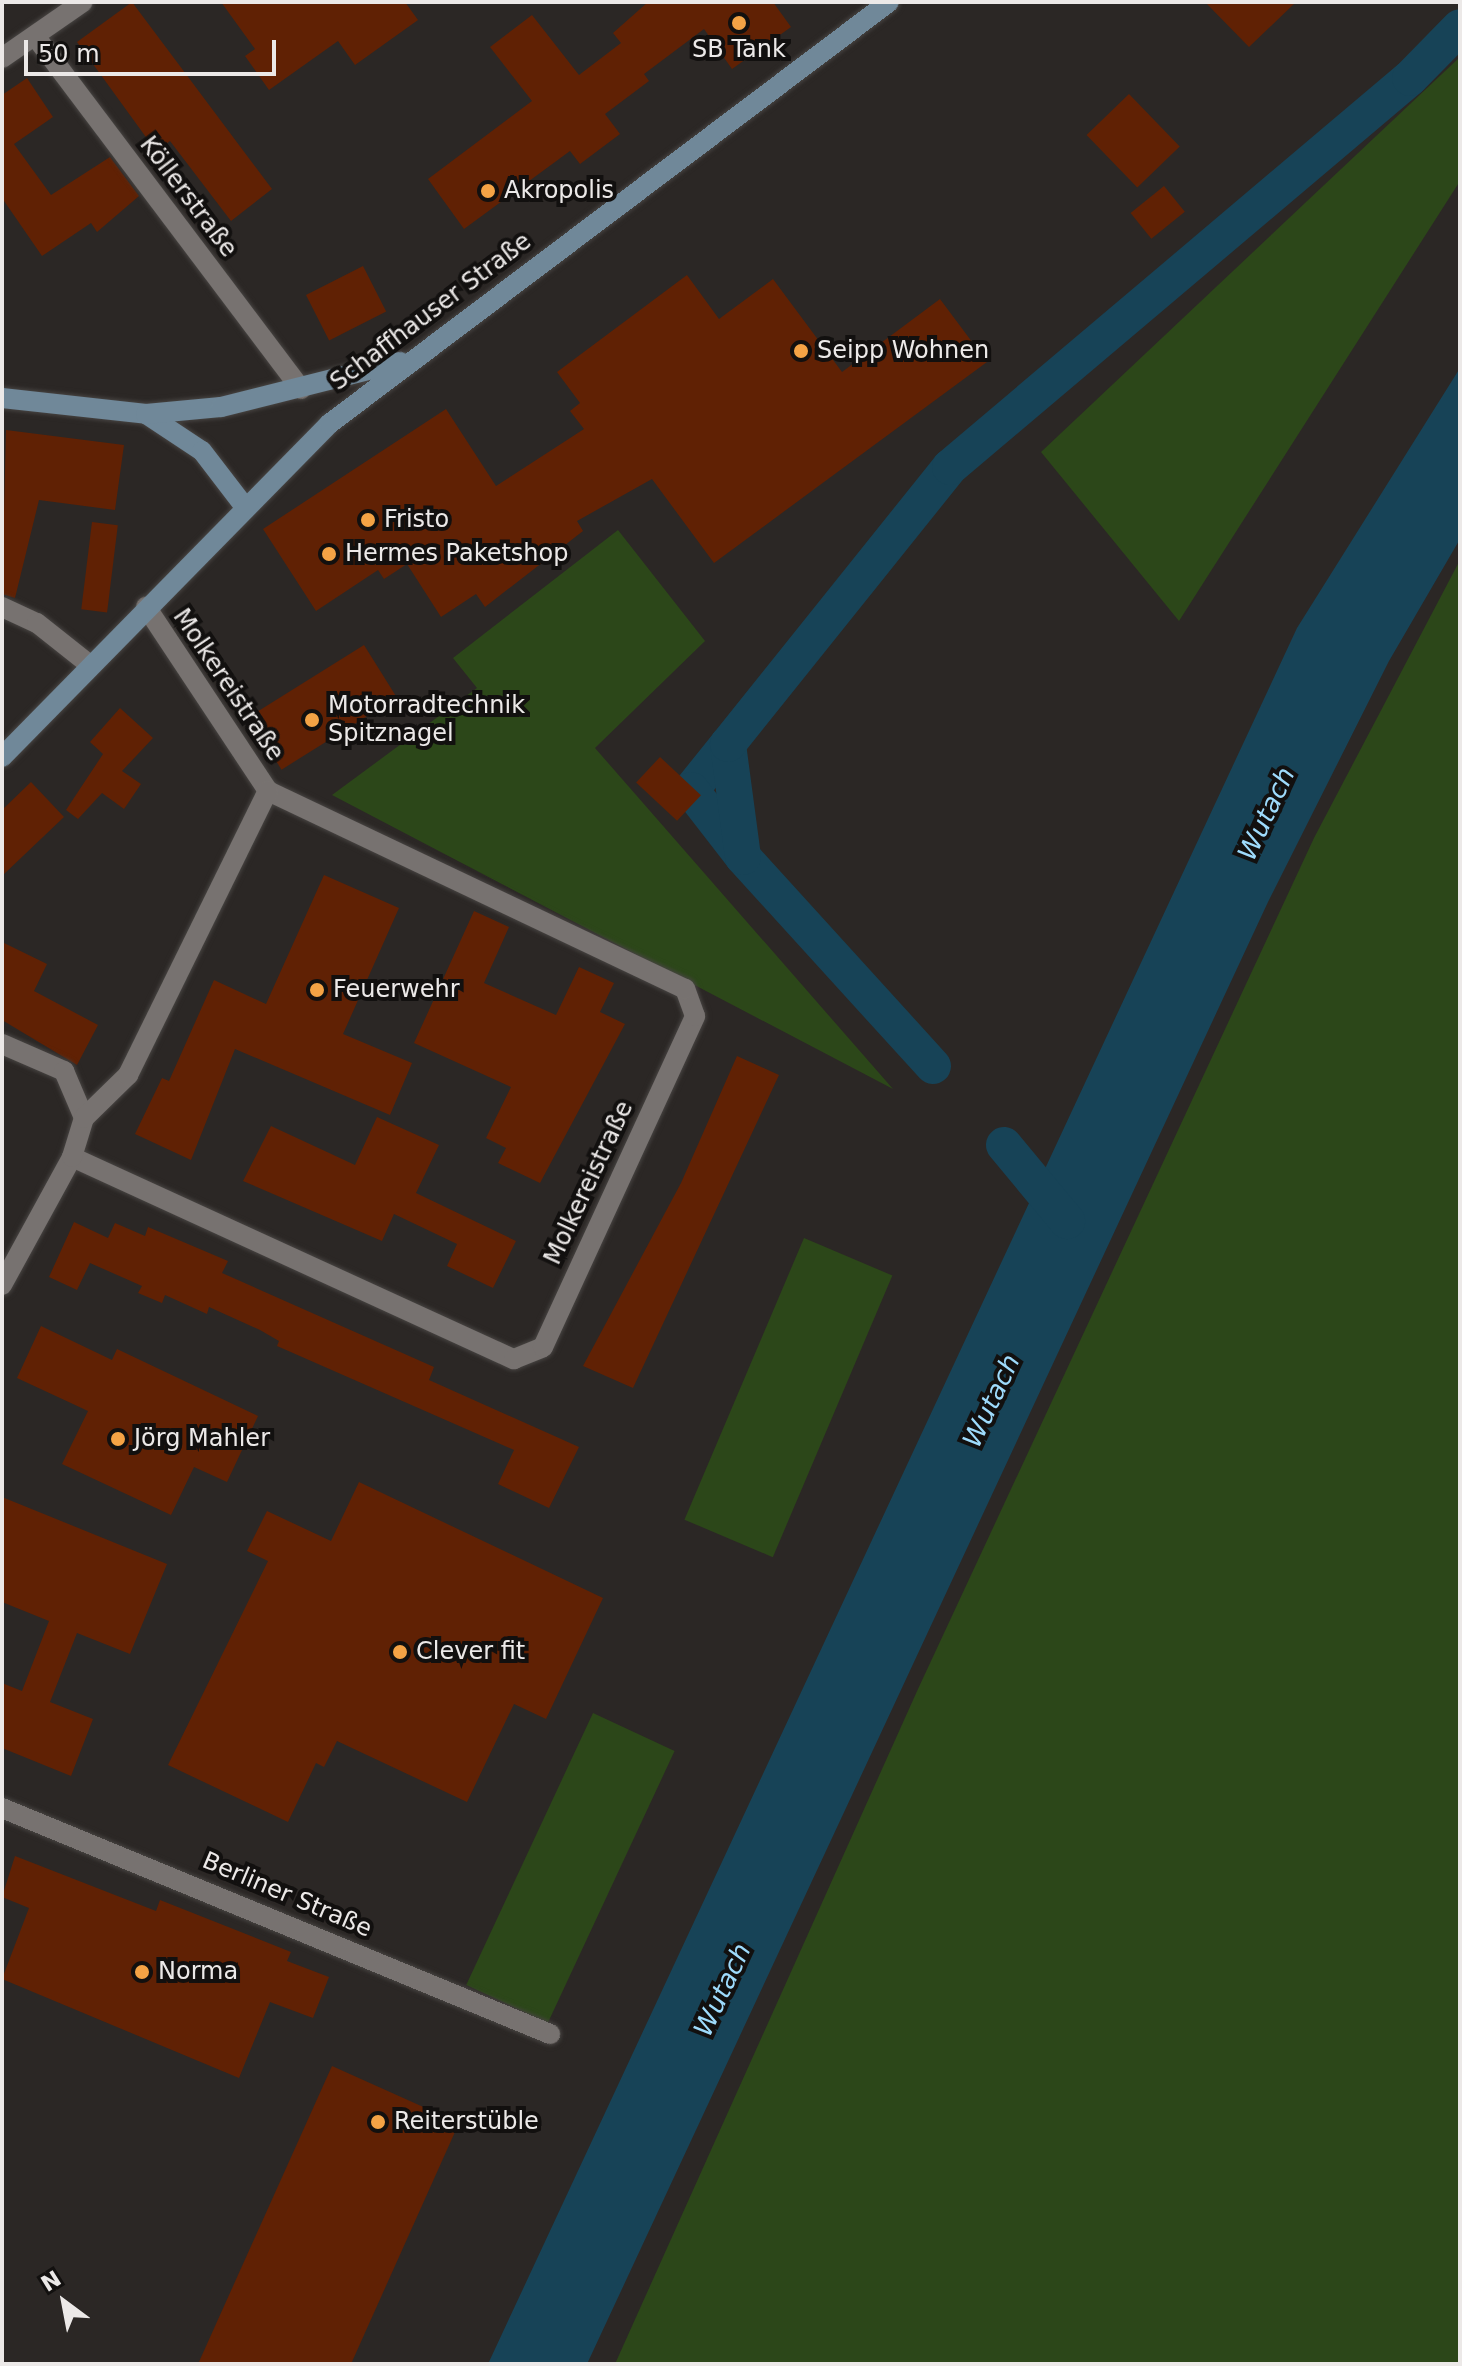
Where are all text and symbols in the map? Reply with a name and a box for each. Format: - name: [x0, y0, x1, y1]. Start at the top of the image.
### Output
- marker: SB Tank: [730, 14, 748, 32]
- scale bar: [28, 24, 280, 74]
- place label: SB Tank: [692, 36, 786, 64]
- text: 50 m: [38, 40, 100, 68]
- street label: Köllerstraße: [133, 131, 243, 263]
- place label: Akropolis: [504, 177, 614, 205]
- marker: Akropolis: [479, 182, 497, 200]
- street label: Schaffhauser Straße: [325, 227, 537, 397]
- place label: Seipp Wohnen: [817, 337, 989, 365]
- marker: Seipp Wohnen: [792, 342, 810, 360]
- place label: Fristo: [384, 506, 449, 534]
- marker: Fristo: [359, 511, 377, 529]
- place label: Hermes Paketshop: [345, 540, 568, 568]
- marker: Hermes Paketshop: [320, 545, 338, 563]
- street label: Molkereistraße: [167, 604, 289, 766]
- place label: Motorradtechnik Spitznagel: [328, 692, 525, 748]
- marker: Motorradtechnik Spitznagel: [303, 711, 321, 729]
- water label: Wutach: [1232, 763, 1302, 865]
- place label: Feuerwehr: [333, 976, 460, 1004]
- marker: Feuerwehr: [308, 981, 326, 999]
- street label: Molkereistraße: [539, 1097, 639, 1269]
- water label: Wutach: [957, 1350, 1027, 1452]
- place label: Jörg Mahler: [134, 1425, 270, 1453]
- marker: Jörg Mahler: [109, 1430, 127, 1448]
- place label: Clever fit: [416, 1638, 525, 1666]
- marker: Clever fit: [391, 1643, 409, 1661]
- street label: Berliner Straße: [198, 1846, 376, 1944]
- water label: Wutach: [688, 1939, 758, 2041]
- place label: Norma: [158, 1958, 238, 1986]
- marker: Norma: [133, 1963, 151, 1981]
- place label: Reiterstüble: [394, 2108, 539, 2136]
- marker: Reiterstüble: [369, 2113, 387, 2131]
- north arrow: [24, 2262, 104, 2342]
- text: N: [37, 2266, 65, 2297]

